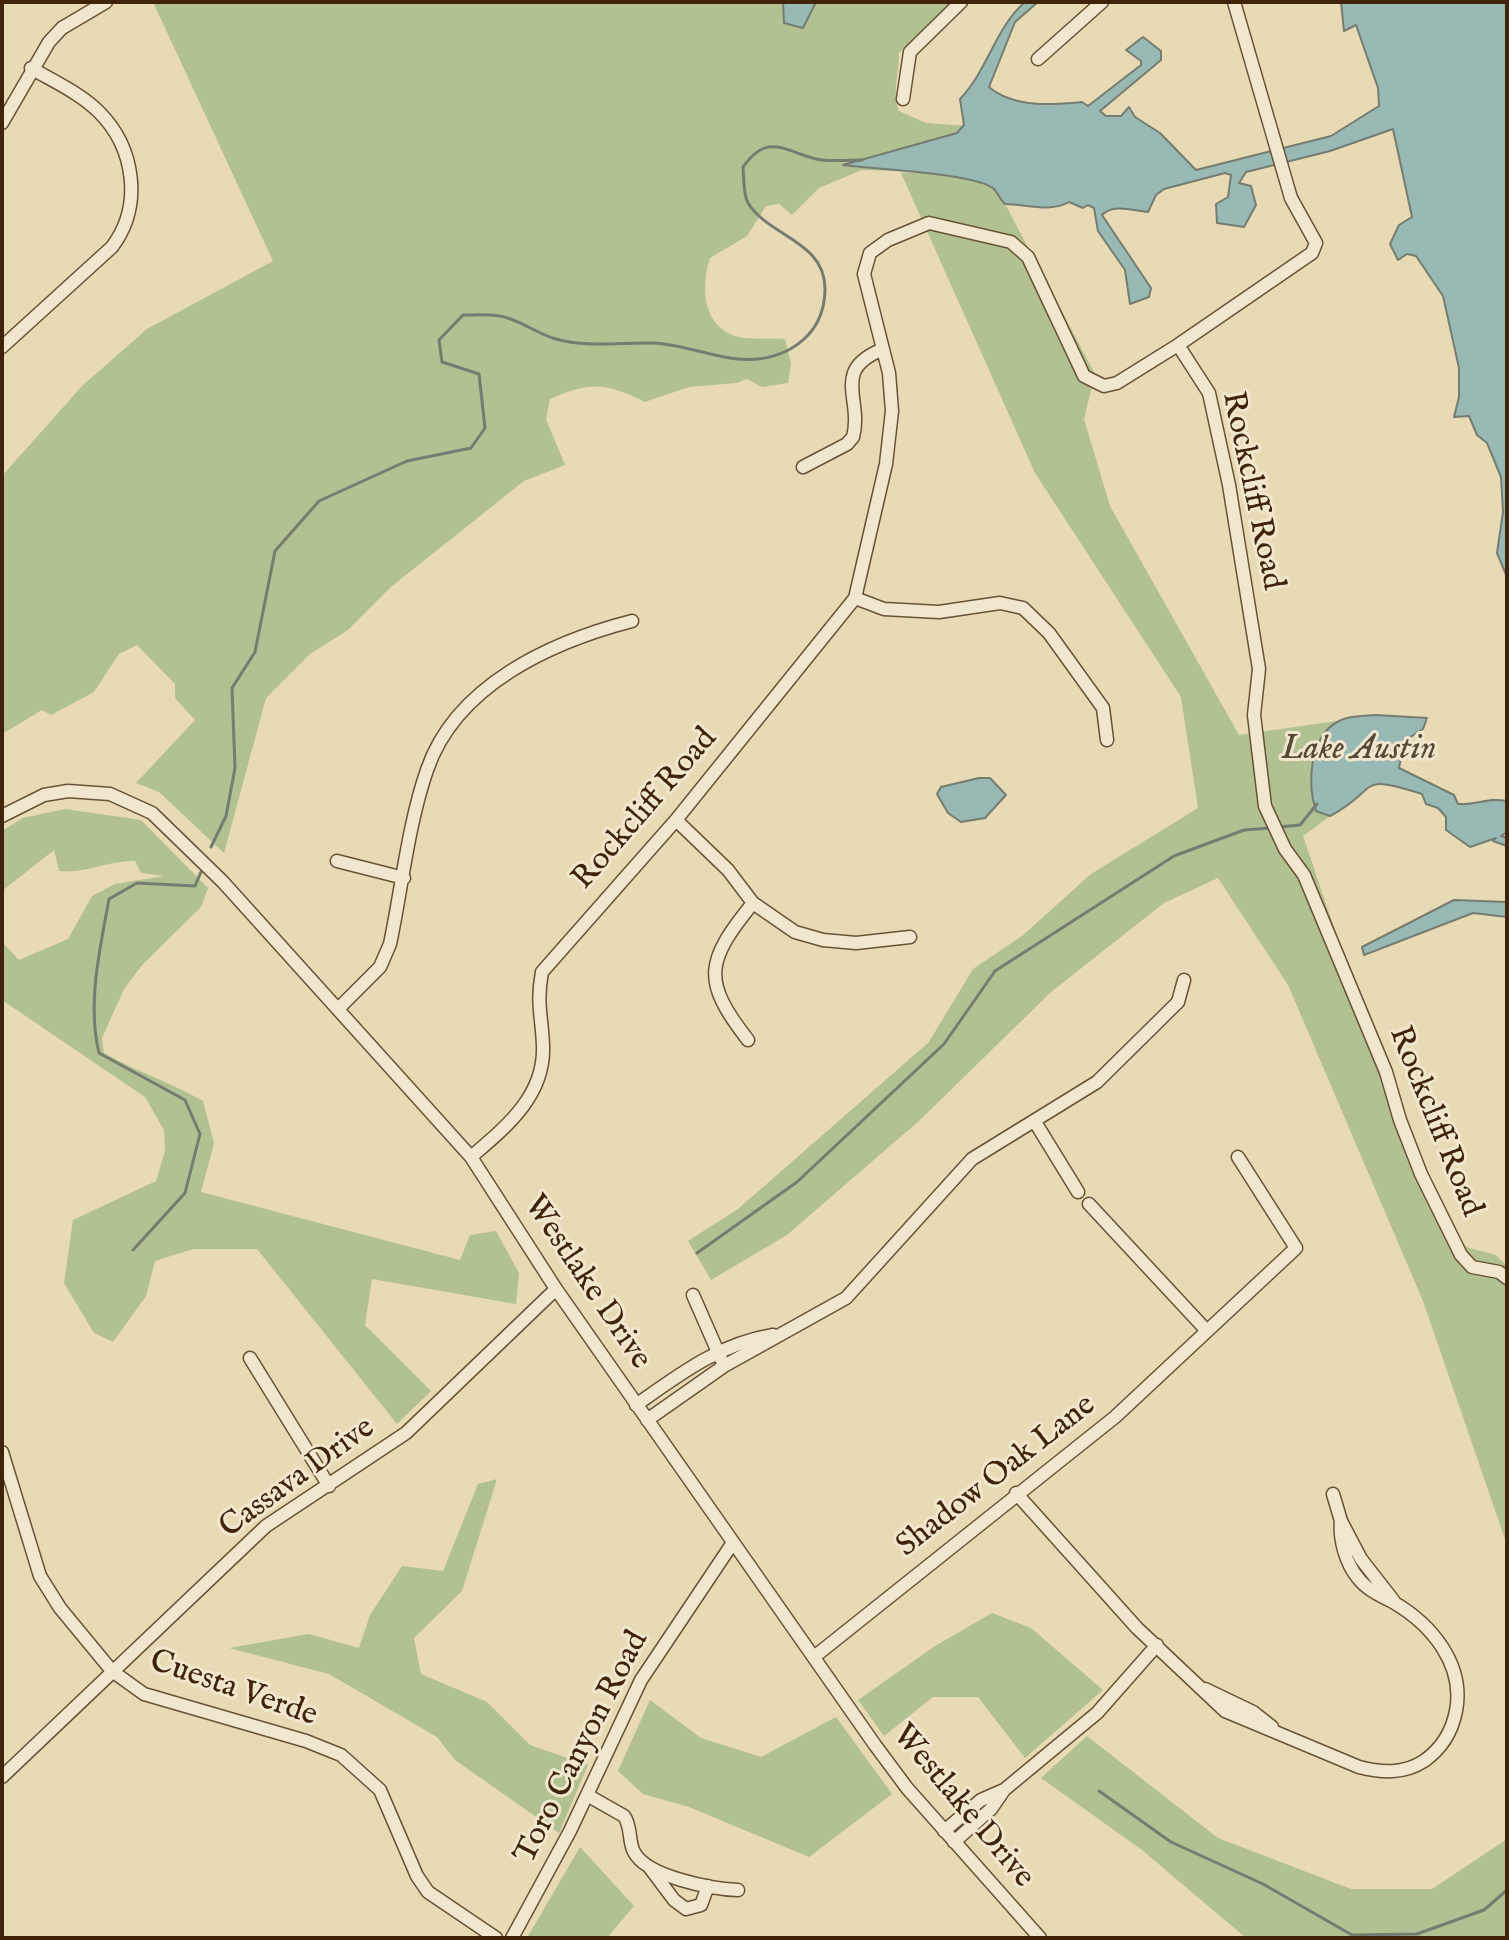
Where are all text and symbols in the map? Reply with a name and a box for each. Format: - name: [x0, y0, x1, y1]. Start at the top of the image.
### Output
- street label: Rockcliff Road: [1211, 388, 1291, 594]
- street label: Rockcliff Road: [565, 721, 727, 899]
- water label: Lake Austin: [1281, 731, 1437, 771]
- street label: Rockcliff Road: [1378, 1021, 1490, 1223]
- street label: Westlake Drive: [514, 1189, 658, 1377]
- street label: Shadow Oak Lane: [890, 1387, 1104, 1567]
- street label: Cassava Drive: [213, 1410, 383, 1548]
- street label: Toro Canyon Road: [508, 1625, 658, 1871]
- street label: Cuesta Verde: [144, 1643, 322, 1737]
- street label: Westlake Drive: [883, 1717, 1041, 1897]

